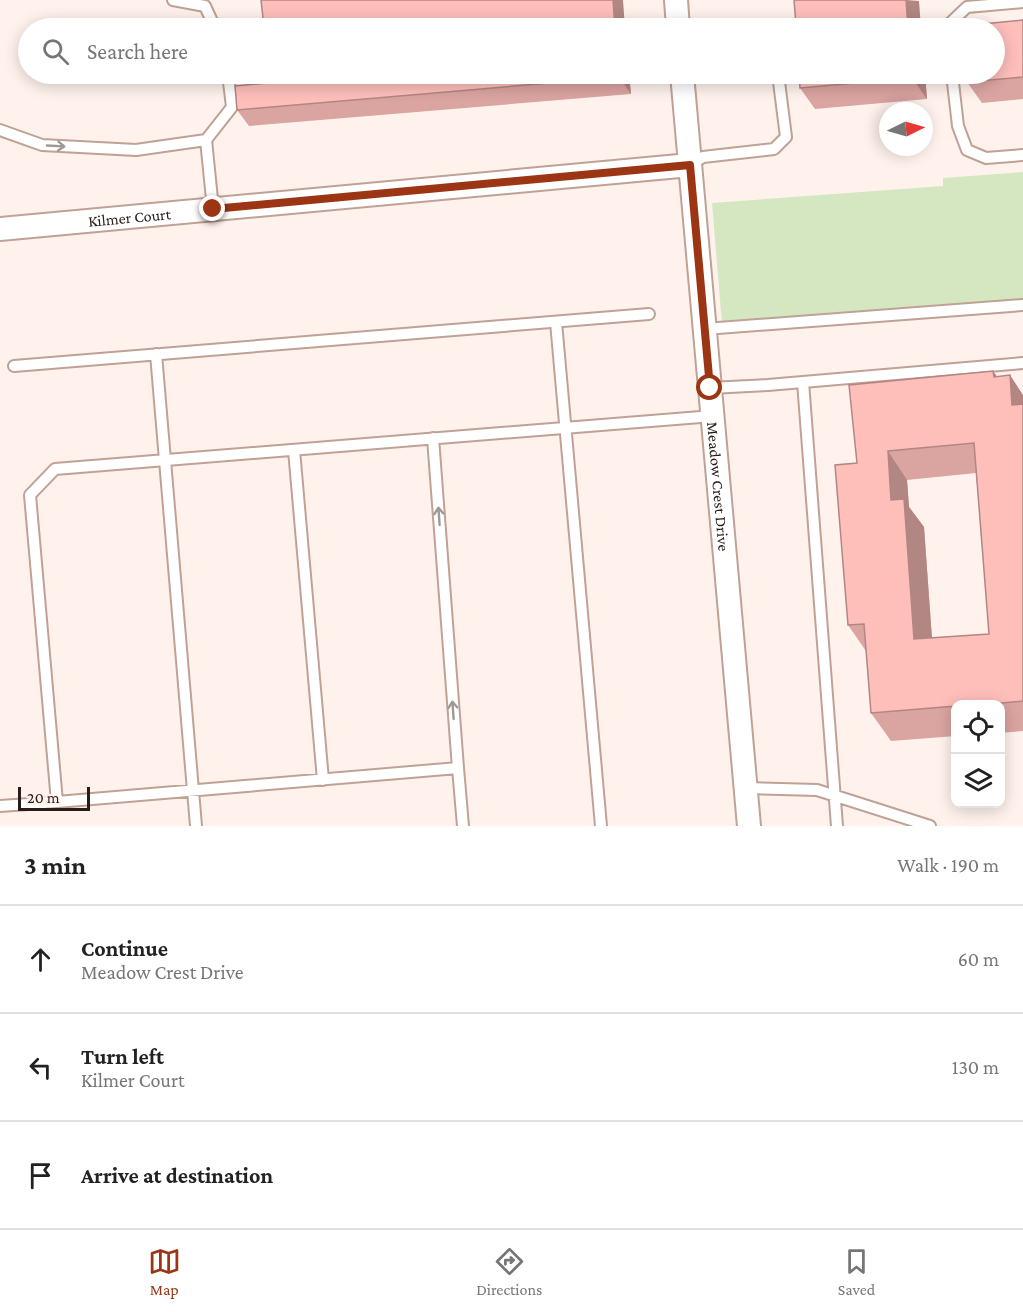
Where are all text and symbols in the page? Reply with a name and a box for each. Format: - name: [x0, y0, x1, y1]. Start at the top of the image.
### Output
- search box: [18, 18, 1005, 84]
- icon: search: [39, 35, 72, 68]
- text: Search here: [87, 39, 188, 64]
- north arrow: [879, 102, 933, 156]
- one-way arrow: [45, 141, 65, 152]
- route end: [199, 195, 225, 221]
- street label: Kilmer Court: [87, 205, 172, 229]
- route start: [696, 374, 722, 400]
- street label: Meadow Crest Drive: [705, 421, 733, 552]
- one-way arrow: [433, 506, 444, 526]
- map controls: [951, 700, 1005, 808]
- button: locate: [951, 700, 1005, 754]
- one-way arrow: [448, 701, 459, 721]
- button: layers: [951, 754, 1005, 808]
- scale bar: [18, 784, 90, 812]
- text: 20 m: [27, 789, 60, 806]
- text: 3 min: [24, 851, 86, 880]
- text: Walk · 190 m: [897, 854, 999, 876]
- text: Continue: [81, 936, 168, 961]
- icon: ahead: [24, 943, 57, 976]
- text: 60 m: [958, 948, 999, 970]
- text: Meadow Crest Drive: [81, 961, 244, 983]
- text: Turn left: [81, 1044, 164, 1069]
- icon: left: [24, 1051, 57, 1084]
- text: 130 m: [952, 1056, 999, 1078]
- text: Kilmer Court: [81, 1069, 185, 1091]
- icon: arrive: [24, 1159, 57, 1192]
- text: Arrive at destination: [81, 1163, 273, 1188]
- tab: Map: [148, 1245, 181, 1298]
- tab: Directions: [476, 1245, 542, 1298]
- tab: Saved: [838, 1245, 875, 1298]

